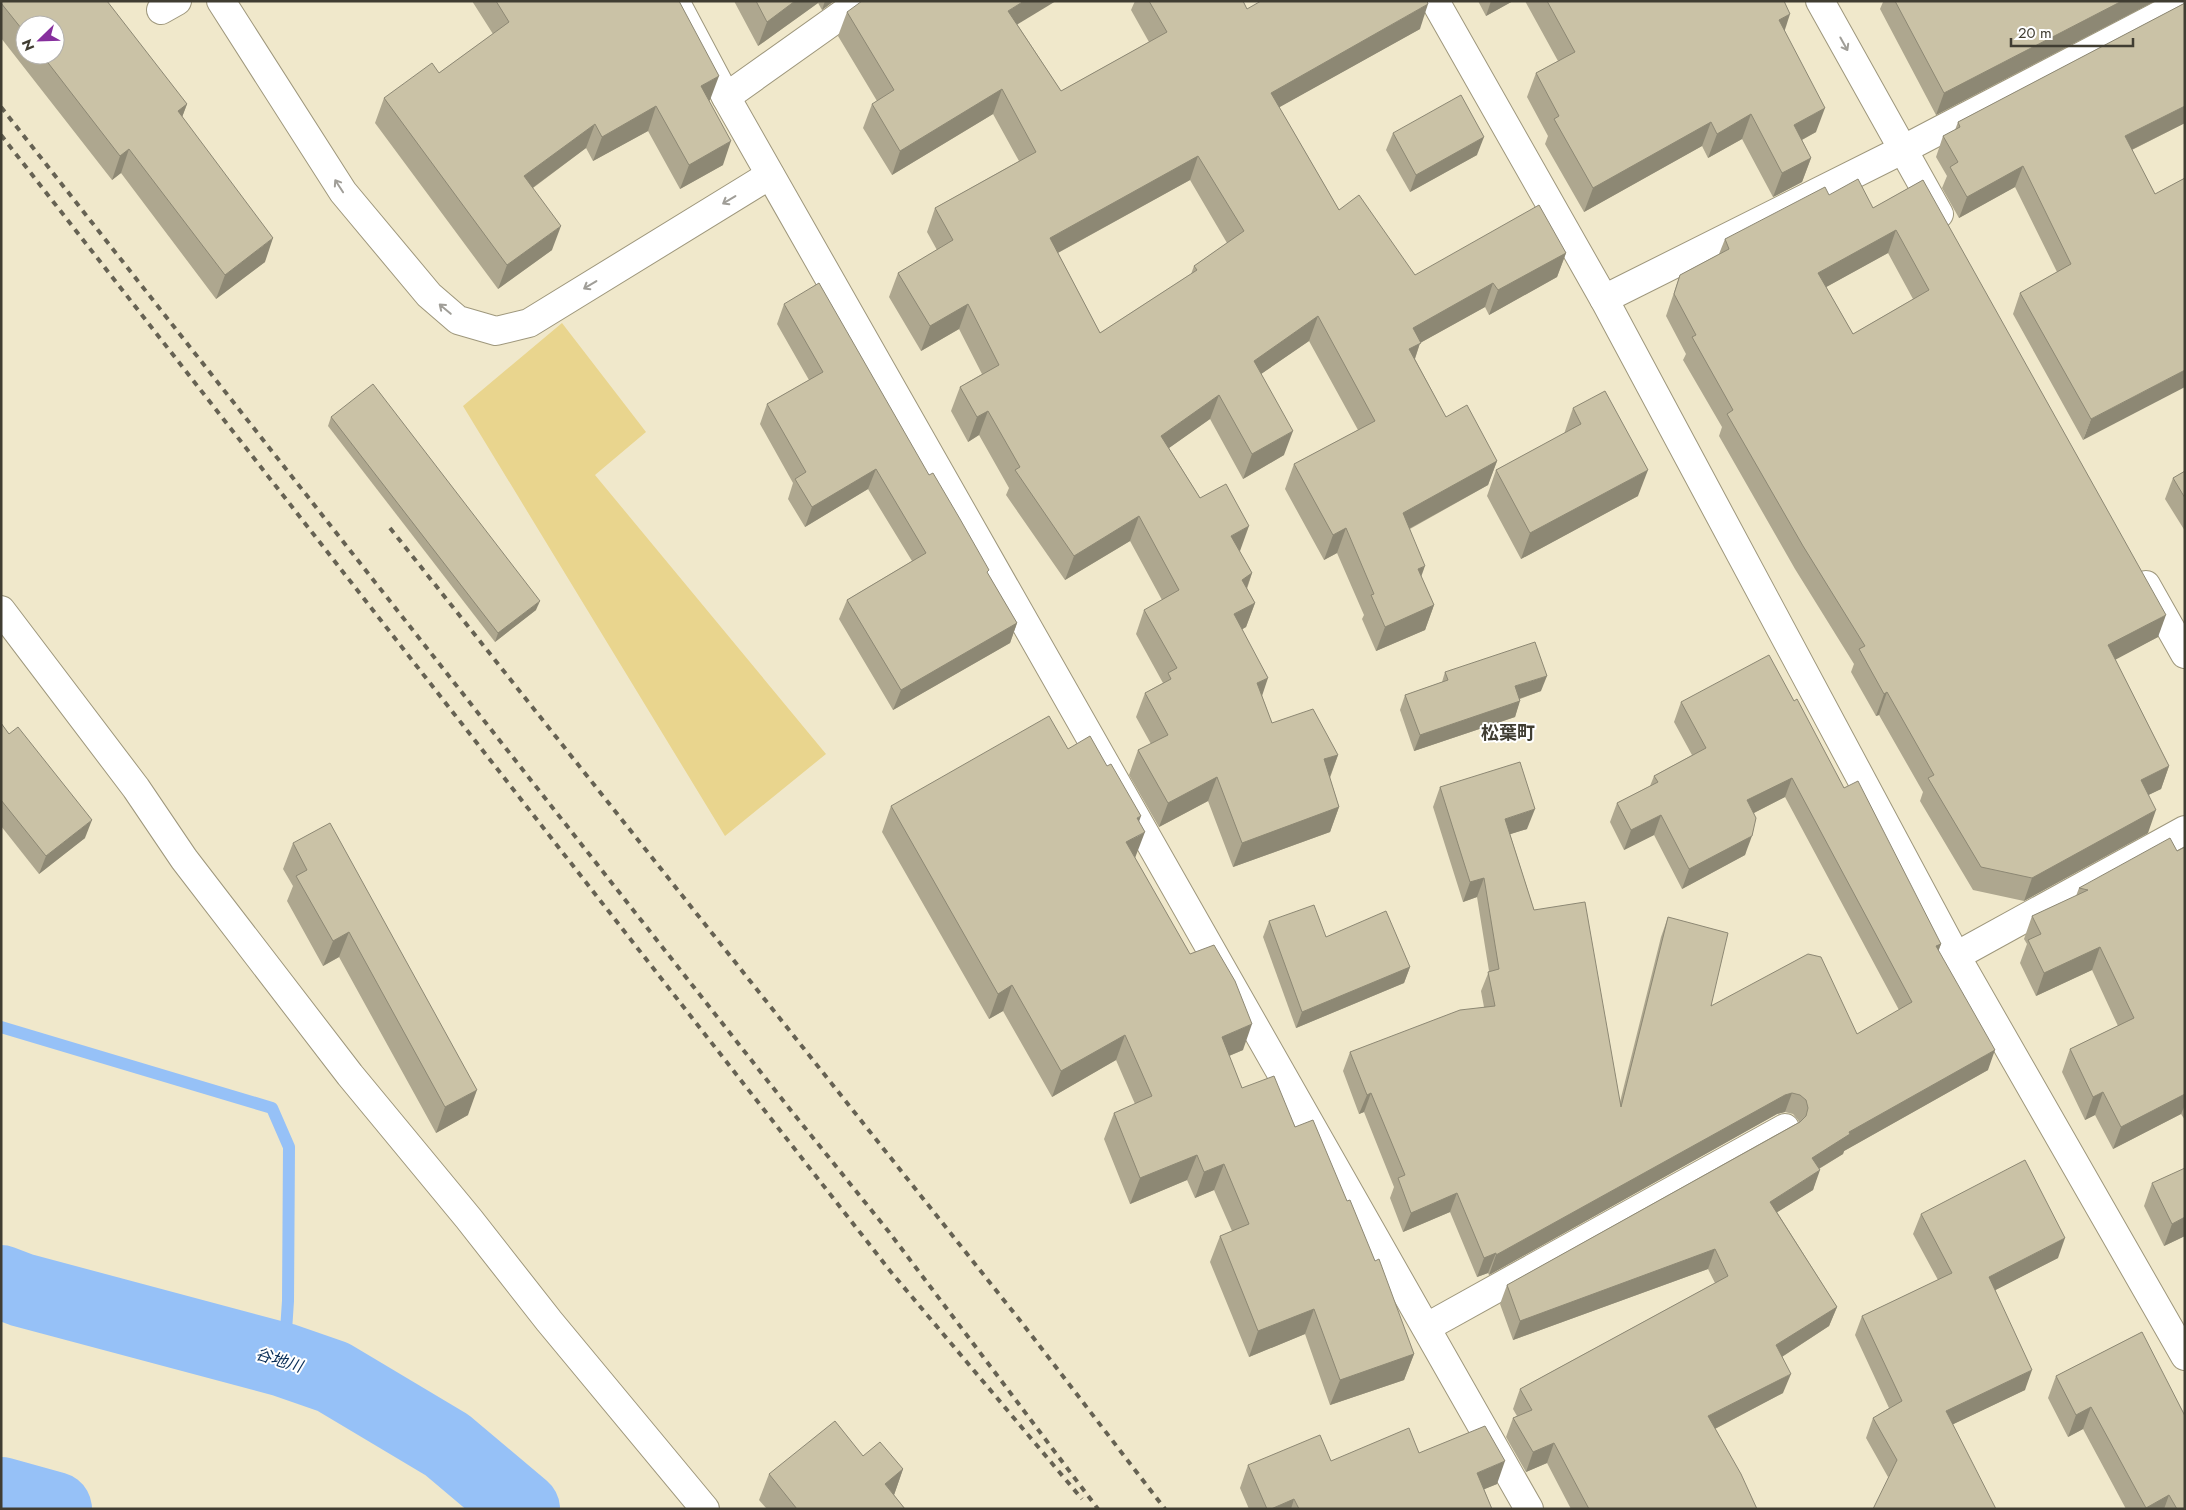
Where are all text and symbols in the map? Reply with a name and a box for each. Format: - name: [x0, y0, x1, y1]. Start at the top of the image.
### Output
- north arrow: [15, 15, 65, 65]
- scale bar: [2011, 15, 2134, 47]
- text: 20 m: [2018, 22, 2052, 44]
- text: N: [17, 36, 39, 54]
- one-way arrow: [1839, 36, 1849, 51]
- one-way arrow: [334, 179, 344, 193]
- one-way arrow: [722, 196, 736, 206]
- one-way arrow: [584, 281, 598, 291]
- one-way arrow: [438, 303, 451, 314]
- district label: 松葉町: [1481, 720, 1535, 746]
- water label: 谷地川: [253, 1342, 307, 1379]

